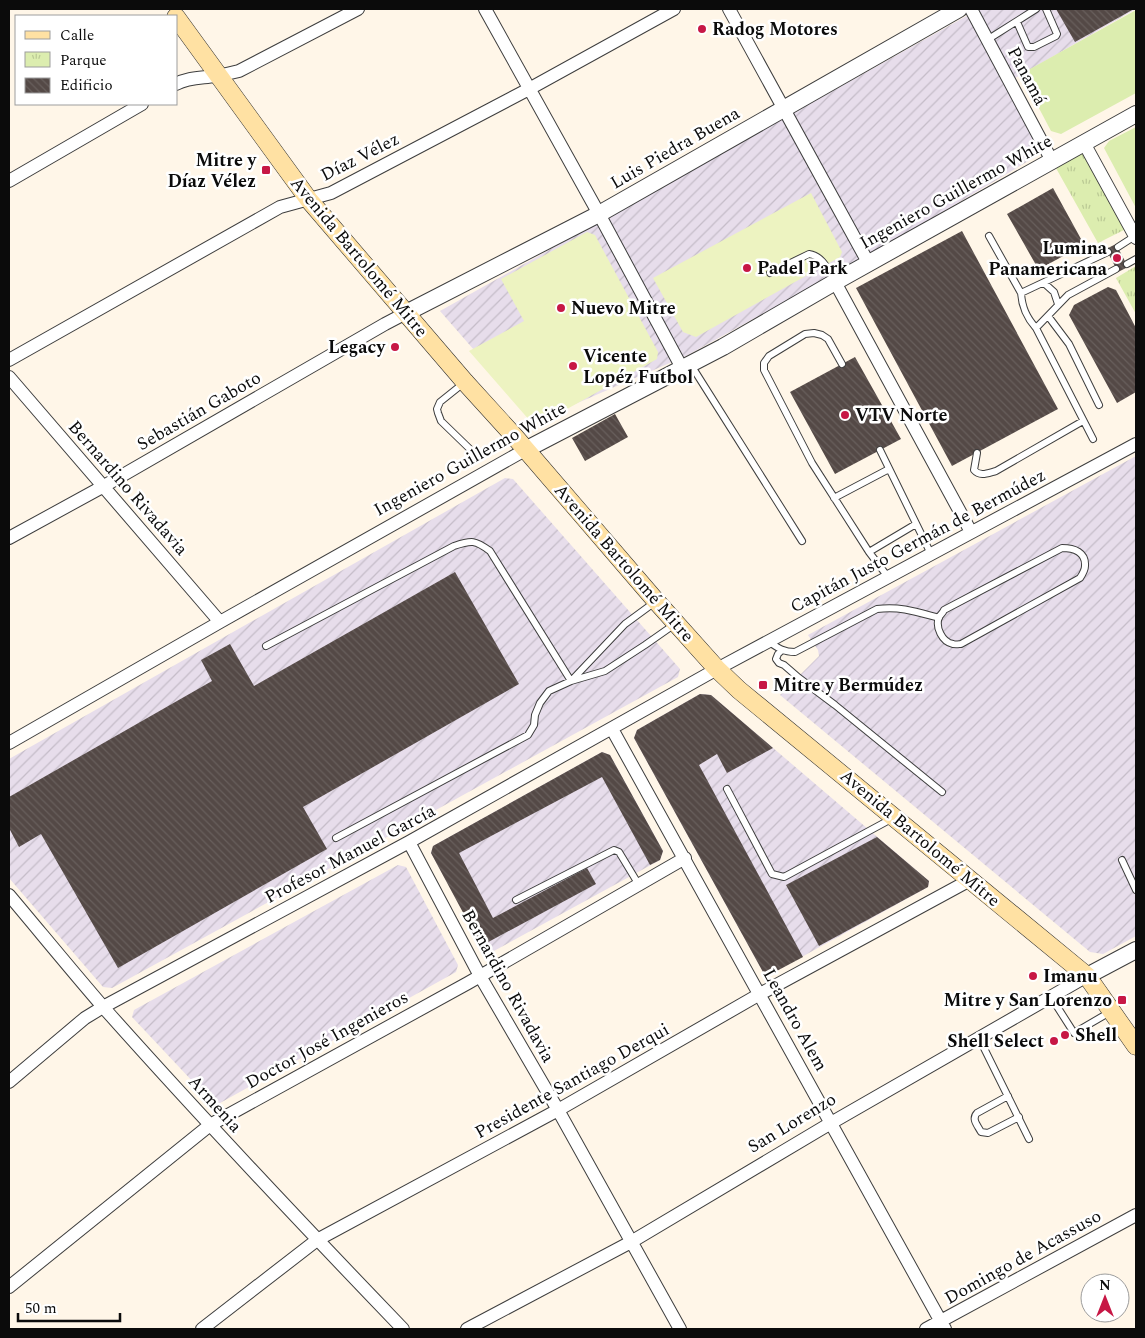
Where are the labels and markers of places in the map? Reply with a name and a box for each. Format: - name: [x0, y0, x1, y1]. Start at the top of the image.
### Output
- place label: Radog Motores: [712, 16, 838, 43]
- marker: Radog Motores: [696, 23, 708, 35]
- place label: Mitre y Díaz Vélez: [167, 147, 257, 195]
- marker: Mitre y Díaz Vélez: [260, 164, 272, 176]
- place label: Lumina Panamericana: [988, 235, 1108, 283]
- marker: Lumina Panamericana: [1111, 252, 1123, 264]
- place label: Padel Park: [757, 255, 848, 282]
- marker: Padel Park: [741, 262, 753, 274]
- place label: Nuevo Mitre: [571, 295, 676, 322]
- marker: Nuevo Mitre: [555, 302, 567, 314]
- place label: Legacy: [328, 334, 386, 361]
- marker: Legacy: [389, 341, 401, 353]
- place label: Vicente Lopéz Futbol: [583, 343, 693, 391]
- marker: Vicente Lopéz Futbol: [567, 360, 579, 372]
- place label: VTV Norte: [855, 402, 948, 429]
- marker: VTV Norte: [839, 409, 851, 421]
- place label: Mitre y Bermúdez: [773, 672, 923, 699]
- marker: Mitre y Bermúdez: [757, 679, 769, 691]
- place label: Imanu: [1043, 963, 1098, 990]
- marker: Imanu: [1027, 970, 1039, 982]
- place label: Mitre y San Lorenzo: [944, 987, 1112, 1014]
- marker: Mitre y San Lorenzo: [1116, 994, 1128, 1006]
- place label: Shell: [1075, 1022, 1117, 1049]
- place label: Shell Select: [947, 1028, 1044, 1055]
- marker: Shell: [1059, 1029, 1071, 1041]
- marker: Shell Select: [1048, 1035, 1060, 1047]

